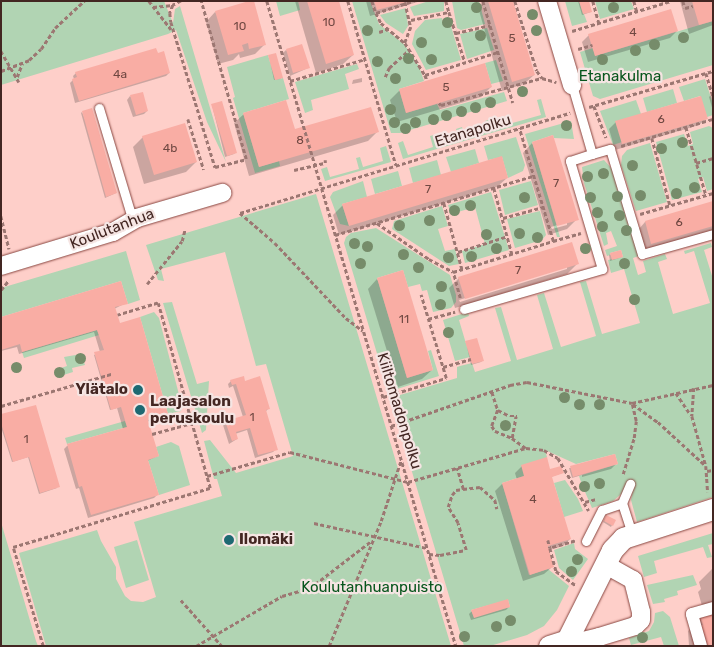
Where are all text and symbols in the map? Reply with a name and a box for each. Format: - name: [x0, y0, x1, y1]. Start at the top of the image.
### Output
- house number: 10: [323, 16, 335, 30]
- house number: 10: [234, 20, 246, 34]
- house number: 4: [629, 26, 637, 40]
- house number: 5: [508, 32, 516, 46]
- house number: 4a: [113, 68, 127, 82]
- park label: Etanakulma: [579, 68, 661, 86]
- house number: 5: [442, 81, 450, 95]
- street label: Etanapolku: [433, 111, 513, 151]
- house number: 6: [657, 113, 665, 127]
- house number: 8: [296, 134, 304, 148]
- house number: 4b: [163, 142, 177, 156]
- house number: 7: [553, 177, 559, 191]
- house number: 7: [425, 183, 431, 197]
- street label: Koulutanhua: [67, 205, 157, 253]
- house number: 6: [675, 216, 683, 230]
- house number: 7: [515, 264, 521, 278]
- house number: 11: [399, 313, 409, 327]
- street label: Kiiltomadonpolku: [373, 351, 425, 471]
- place label: Ylätalo: [75, 381, 128, 399]
- marker: Ylätalo: [132, 384, 144, 396]
- place label: Laajasalon peruskoulu: [150, 392, 234, 427]
- marker: Laajasalon peruskoulu: [134, 404, 146, 416]
- house number: 1: [249, 411, 255, 425]
- house number: 1: [23, 433, 29, 447]
- house number: 4: [529, 493, 537, 507]
- place label: Ilomäki: [239, 531, 293, 549]
- marker: Ilomäki: [223, 534, 235, 546]
- park label: Koulutanhuanpuisto: [301, 579, 443, 597]

